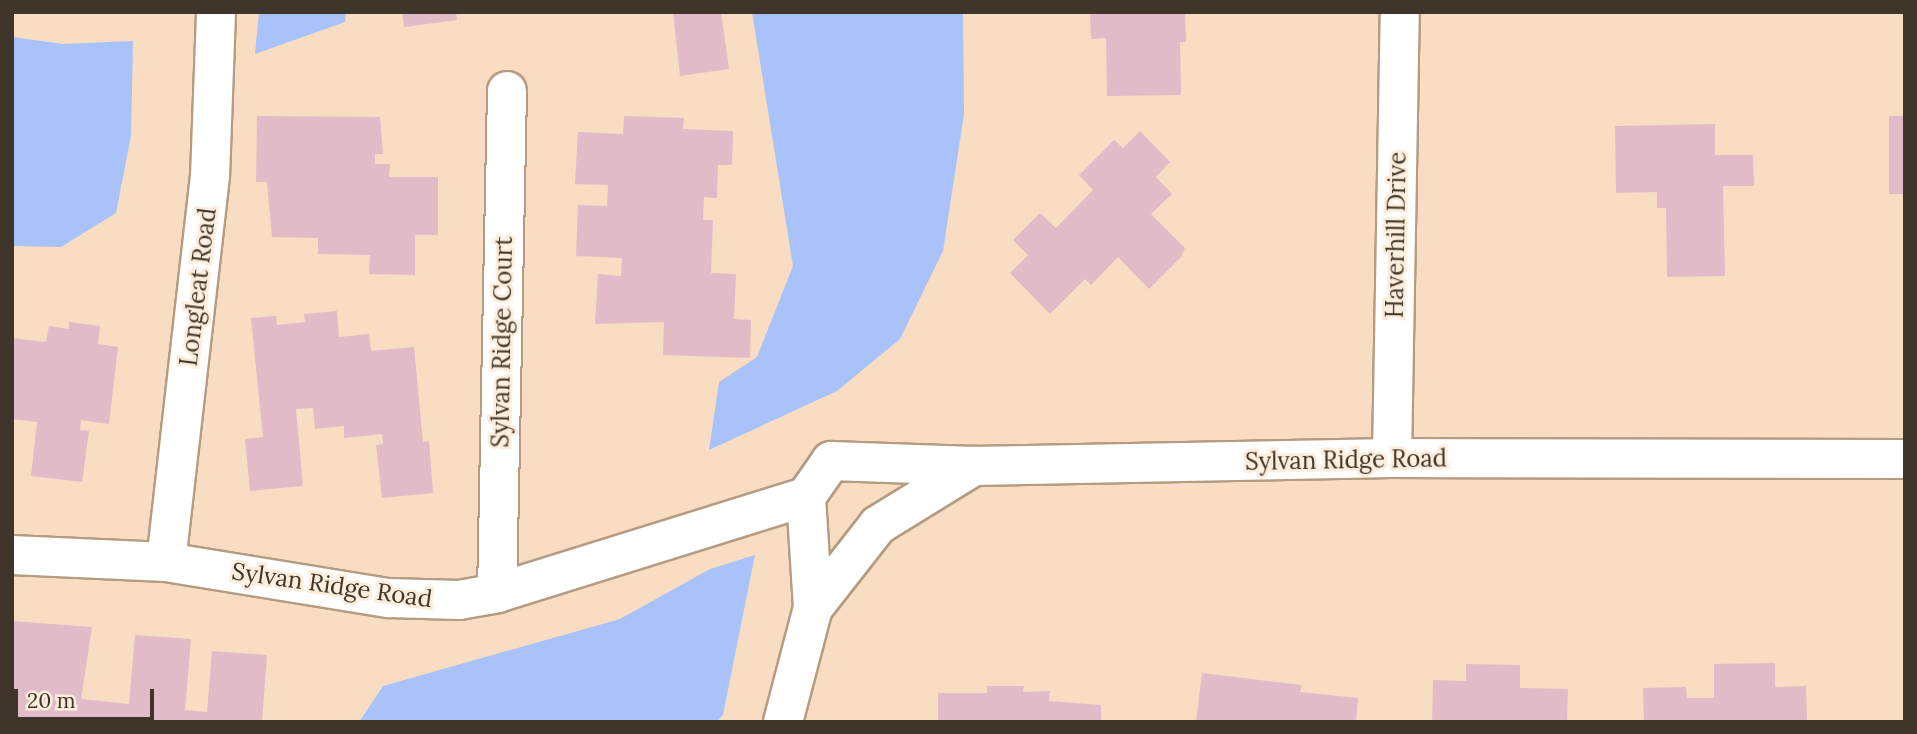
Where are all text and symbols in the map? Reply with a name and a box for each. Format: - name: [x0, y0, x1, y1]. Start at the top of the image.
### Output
- street label: Haverhill Drive: [1380, 152, 1412, 318]
- street label: Longleat Road: [174, 206, 222, 368]
- street label: Sylvan Ridge Court: [486, 236, 518, 448]
- street label: Sylvan Ridge Road: [1245, 444, 1447, 476]
- street label: Sylvan Ridge Road: [230, 557, 434, 613]
- scale bar: [18, 674, 158, 718]
- text: 20 m: [27, 687, 76, 714]

